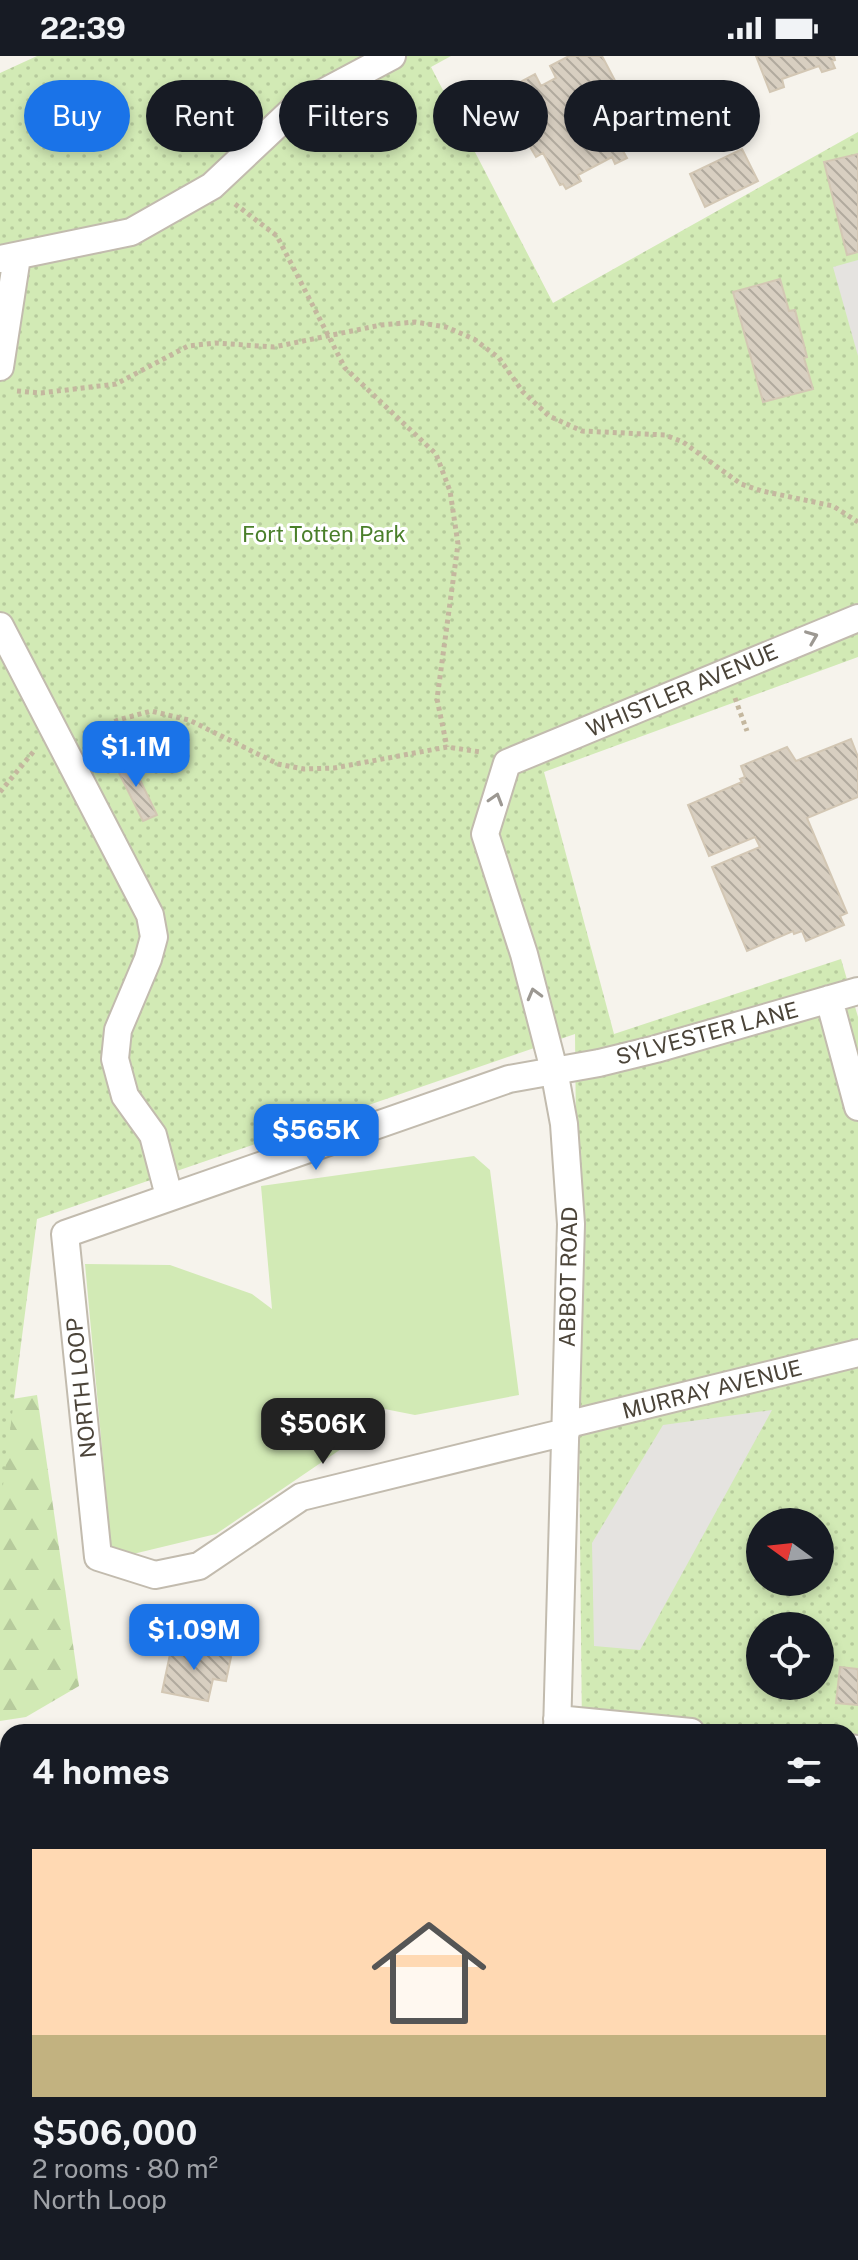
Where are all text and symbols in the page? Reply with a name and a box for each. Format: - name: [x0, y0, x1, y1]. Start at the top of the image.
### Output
- text: 22:39: [40, 10, 126, 46]
- chip: Buy: [24, 80, 130, 152]
- chip: Rent: [146, 80, 263, 152]
- chip: Filters: [279, 80, 417, 152]
- chip: New: [433, 80, 548, 152]
- chip: Apartment: [564, 80, 760, 152]
- park label: Fort Totten Park: [242, 521, 406, 547]
- one-way arrow: [804, 630, 818, 646]
- street label: WHISTLER AVENUE: [582, 638, 782, 742]
- pin: $1.1M: [80, 721, 192, 789]
- text: $1.1M: [101, 731, 171, 762]
- one-way arrow: [487, 792, 503, 806]
- one-way arrow: [527, 988, 544, 1002]
- street label: SYLVESTER LANE: [613, 996, 801, 1070]
- pin: $565K: [260, 1104, 372, 1172]
- text: $565K: [272, 1114, 360, 1145]
- street label: ABBOT ROAD: [554, 1206, 582, 1348]
- street label: NORTH LOOP: [61, 1316, 101, 1460]
- street label: MURRAY AVENUE: [619, 1354, 805, 1424]
- pin: $506K: [267, 1398, 379, 1466]
- text: $506K: [279, 1408, 367, 1439]
- north arrow: [746, 1508, 834, 1596]
- map controls: [746, 1508, 834, 1700]
- pin: $1.09M: [129, 1604, 259, 1672]
- button: locate: [746, 1612, 834, 1700]
- text: $1.09M: [147, 1614, 241, 1645]
- icon: filters: [782, 1750, 826, 1794]
- text: 4 homes: [32, 1752, 170, 1792]
- icon: home: [357, 1901, 501, 2045]
- text: $506,000: [32, 2113, 197, 2153]
- text: 2 rooms · 80 m²: [32, 2153, 218, 2184]
- text: North Loop: [32, 2184, 167, 2215]

